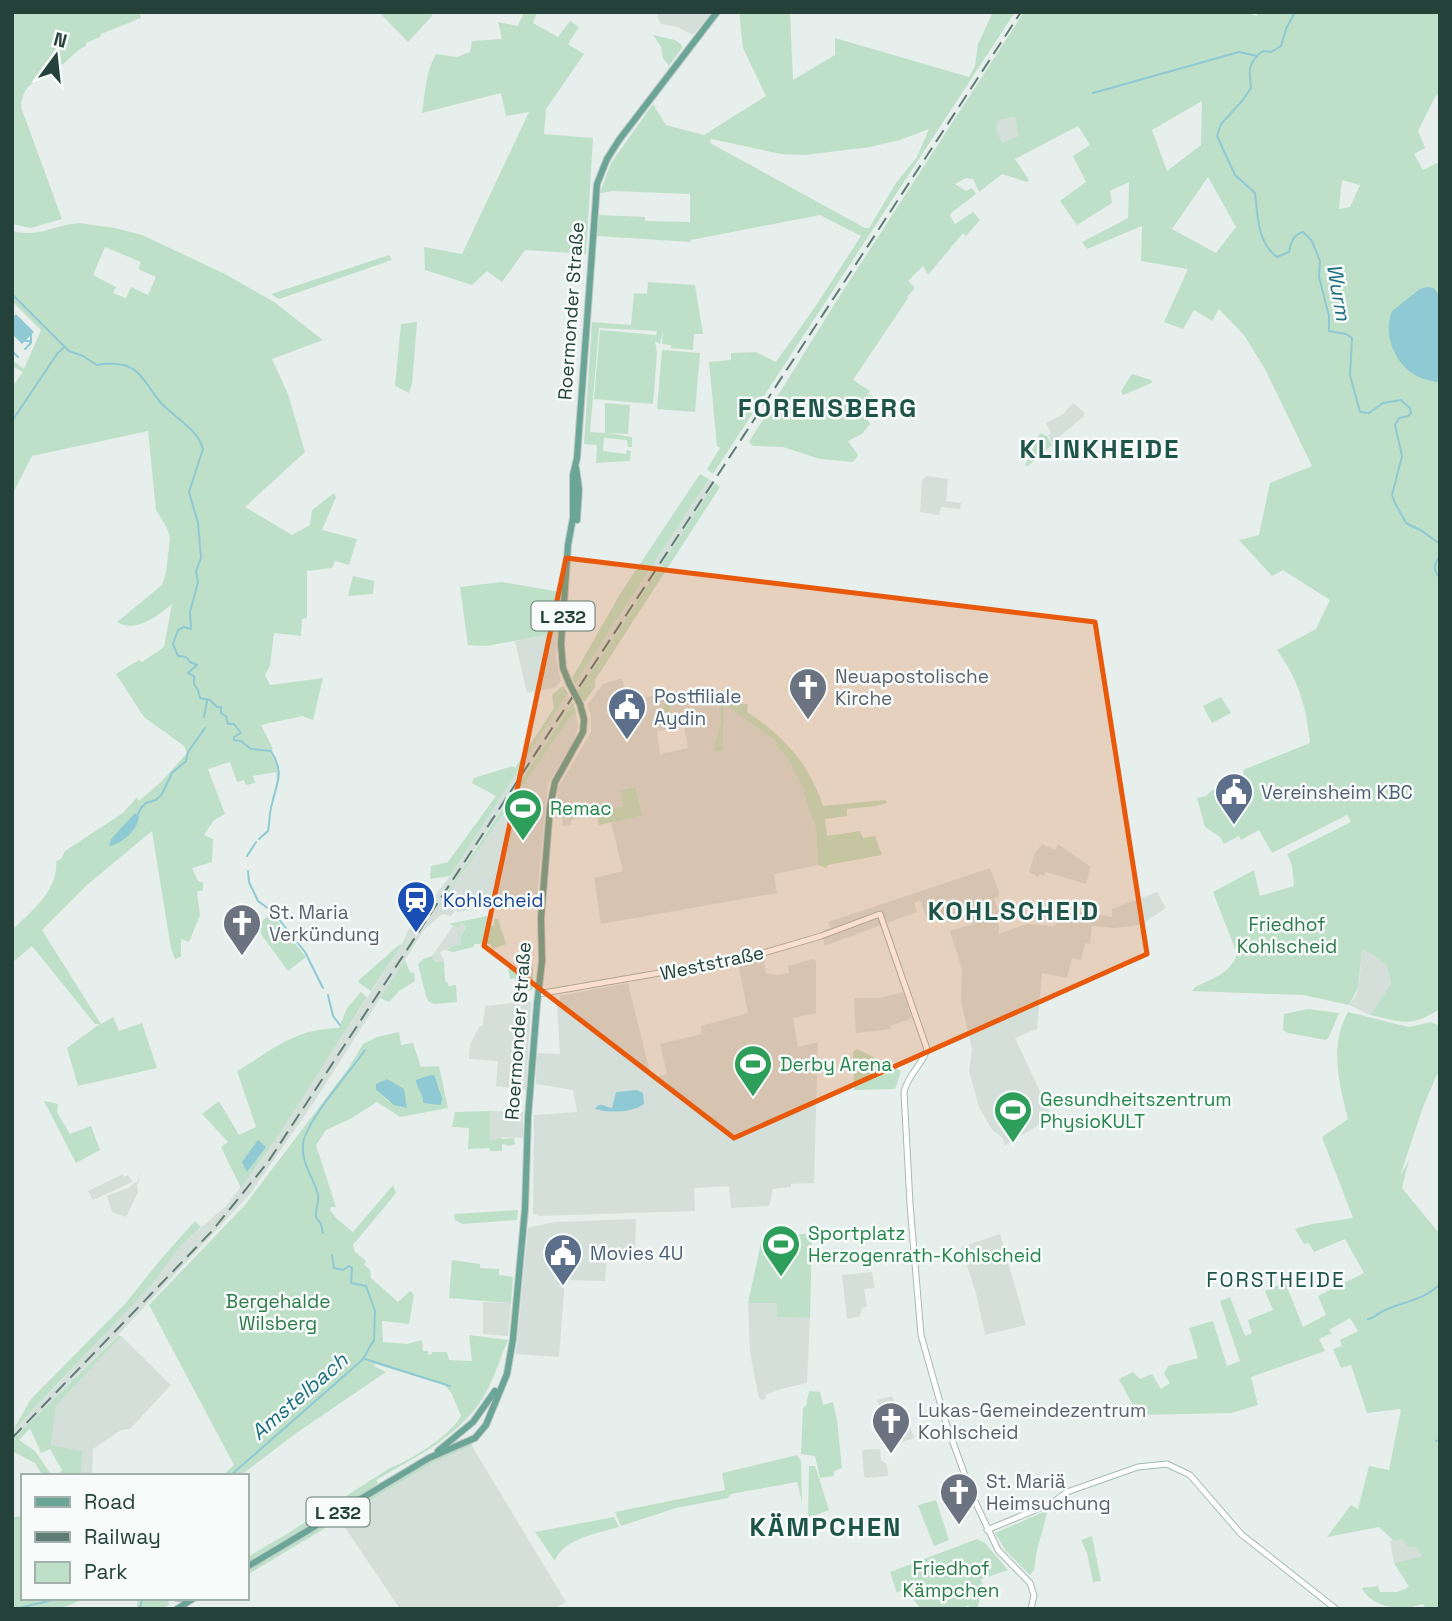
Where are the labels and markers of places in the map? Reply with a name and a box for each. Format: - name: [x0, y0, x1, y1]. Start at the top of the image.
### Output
- place label: Neuapostolische Kirche: [835, 664, 989, 711]
- church icon: Neuapostolische Kirche: [787, 666, 829, 721]
- place label: Postfiliale Aydin: [654, 684, 742, 731]
- public building icon: Postfiliale Aydin: [606, 686, 648, 741]
- public building icon: Vereinsheim KBC: [1213, 771, 1255, 826]
- place label: Vereinsheim KBC: [1261, 780, 1413, 805]
- sports icon: Remac: [502, 787, 544, 842]
- place label: Remac: [550, 796, 612, 821]
- station icon: Kohlscheid: [395, 879, 437, 934]
- place label: Kohlscheid: [443, 888, 543, 913]
- place label: St. Maria Verkündung: [269, 900, 380, 947]
- church icon: St. Maria Verkündung: [221, 902, 263, 957]
- sports icon: Derby Arena: [732, 1043, 774, 1098]
- place label: Derby Arena: [780, 1052, 892, 1077]
- place label: Gesundheitszentrum PhysioKULT: [1040, 1087, 1232, 1134]
- sports icon: Gesundheitszentrum PhysioKULT: [992, 1089, 1034, 1144]
- place label: Sportplatz Herzogenrath-Kohlscheid: [808, 1221, 1042, 1268]
- sports icon: Sportplatz Herzogenrath-Kohlscheid: [760, 1223, 802, 1278]
- public building icon: Movies 4U: [542, 1232, 584, 1287]
- place label: Movies 4U: [590, 1241, 683, 1266]
- place label: Lukas-Gemeindezentrum Kohlscheid: [918, 1398, 1146, 1445]
- church icon: Lukas-Gemeindezentrum Kohlscheid: [870, 1400, 912, 1455]
- place label: St. Mariä Heimsuchung: [986, 1469, 1111, 1516]
- church icon: St. Mariä Heimsuchung: [938, 1471, 980, 1526]

